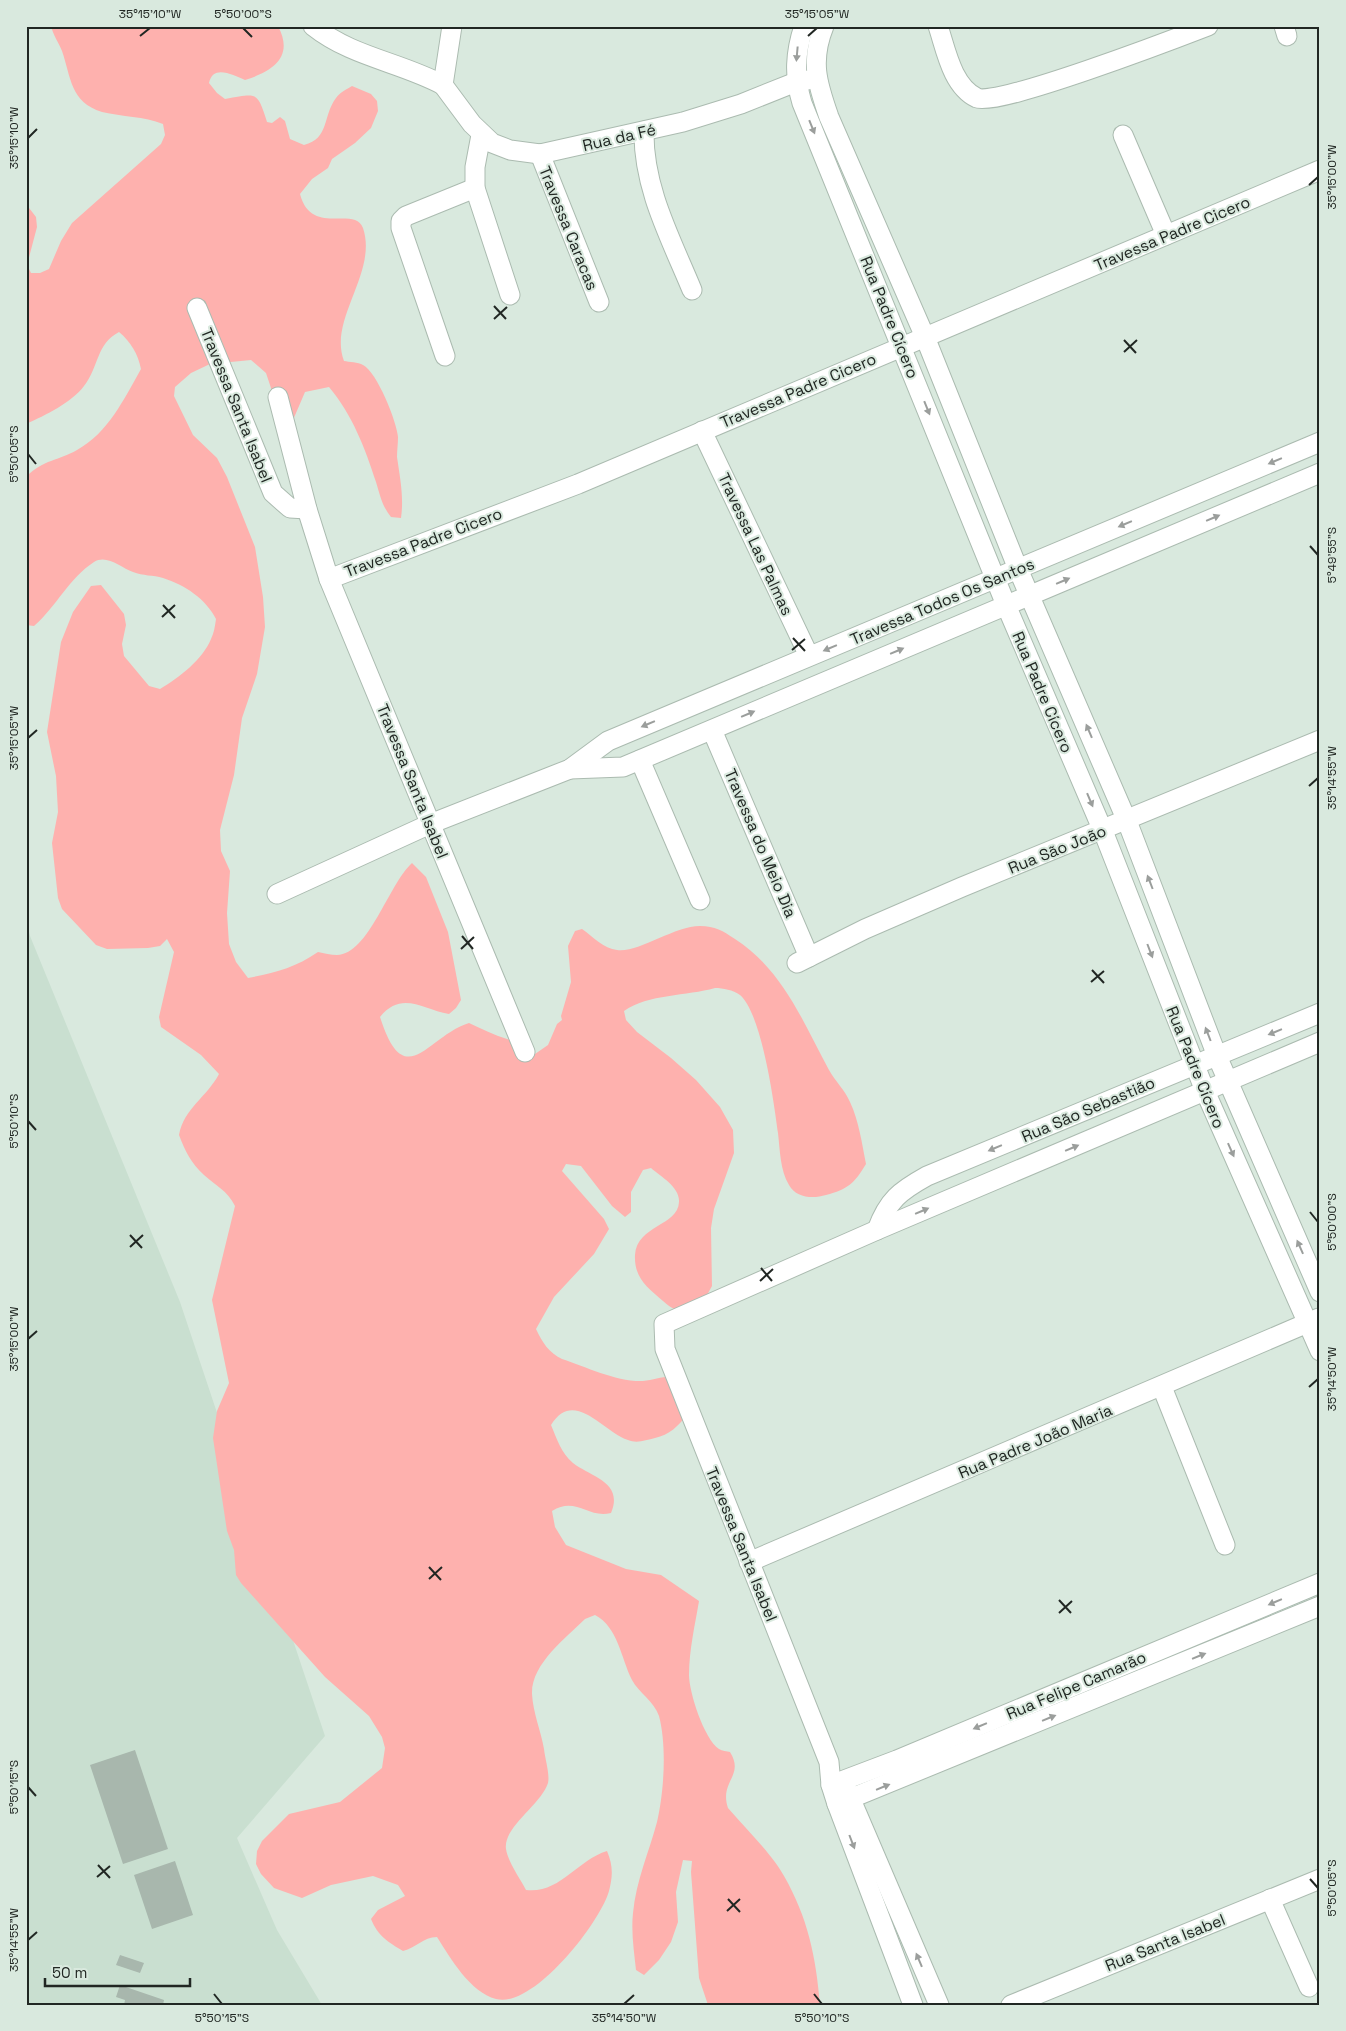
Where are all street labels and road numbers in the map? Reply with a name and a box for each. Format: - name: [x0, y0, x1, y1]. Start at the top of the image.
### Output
- street label: Rua da Fé: [580, 119, 658, 156]
- street label: Travessa Caracas: [534, 163, 603, 293]
- street label: Travessa Padre Cicero: [1091, 191, 1253, 276]
- street label: Rua Padre Cícero: [855, 253, 924, 381]
- street label: Travessa Santa Isabel: [196, 325, 277, 486]
- street label: Travessa Padre Cicero: [717, 348, 879, 433]
- street label: Travessa Las Palmas: [713, 470, 798, 619]
- street label: Travessa Padre Cicero: [341, 503, 505, 582]
- street label: Travessa Todos Os Santos: [847, 553, 1037, 650]
- street label: Rua Padre Cícero: [1007, 628, 1078, 756]
- street label: Travessa Santa Isabel: [372, 701, 453, 862]
- street label: Travessa do Meio Dia: [720, 766, 801, 921]
- street label: Rua São João: [1005, 820, 1109, 879]
- street label: Rua Padre Cícero: [1161, 1003, 1230, 1131]
- street label: Rua São Sebastião: [1018, 1072, 1158, 1147]
- street label: Rua Padre João Maria: [955, 1399, 1115, 1483]
- street label: Travessa Santa Isabel: [701, 1464, 782, 1625]
- street label: Rua Felipe Camarão: [1003, 1646, 1149, 1724]
- street label: Rua Santa Isabel: [1102, 1909, 1228, 1976]

